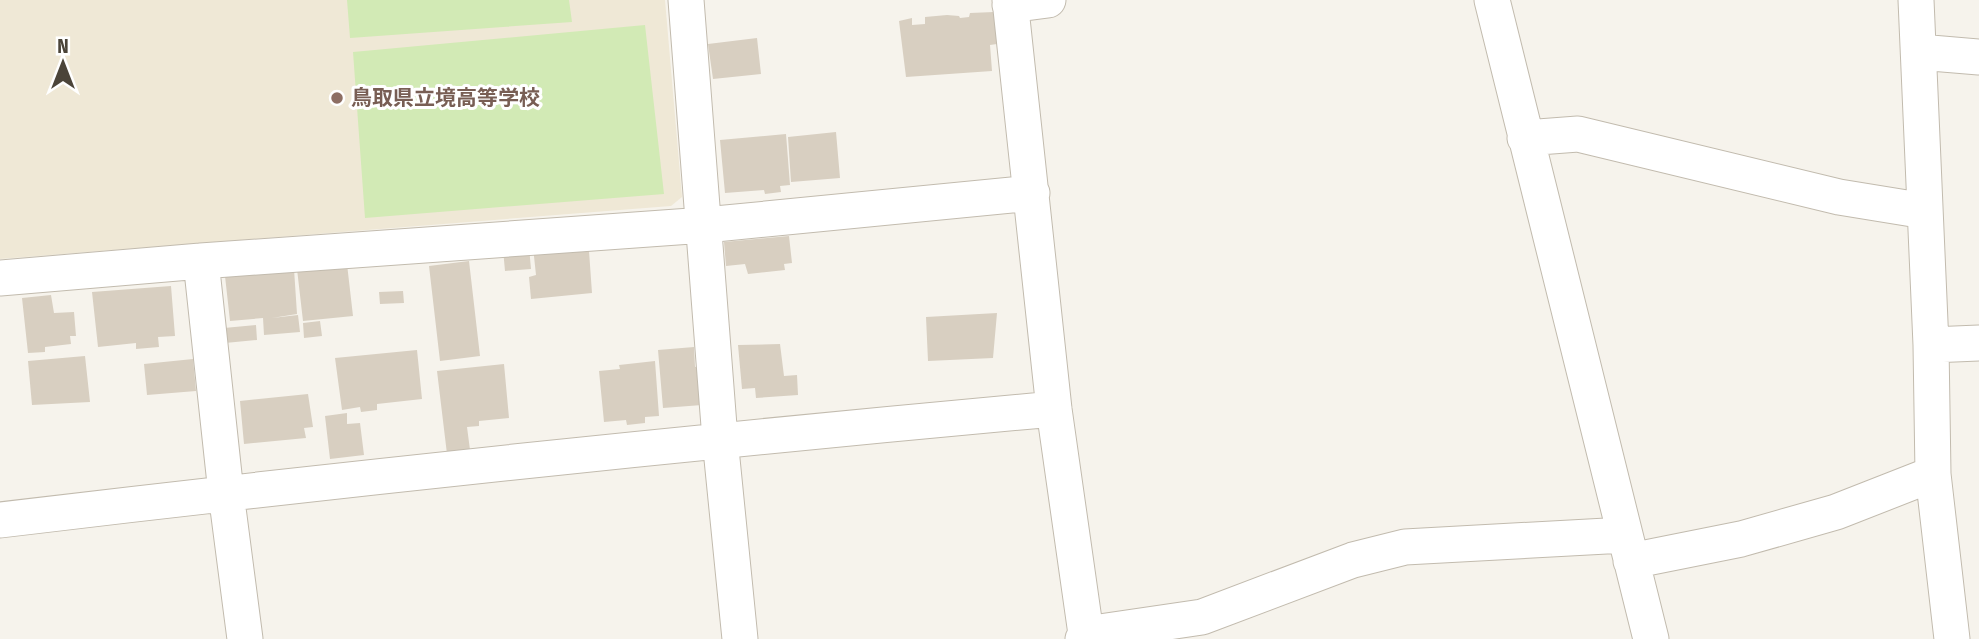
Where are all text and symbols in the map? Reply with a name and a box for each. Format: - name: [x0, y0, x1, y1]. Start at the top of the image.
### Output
- north arrow: [28, 28, 98, 98]
- text: N: [57, 35, 69, 58]
- place label: 鳥取県立境高等学校: [351, 85, 540, 111]
- marker: 鳥取県立境高等学校: [329, 90, 345, 106]

